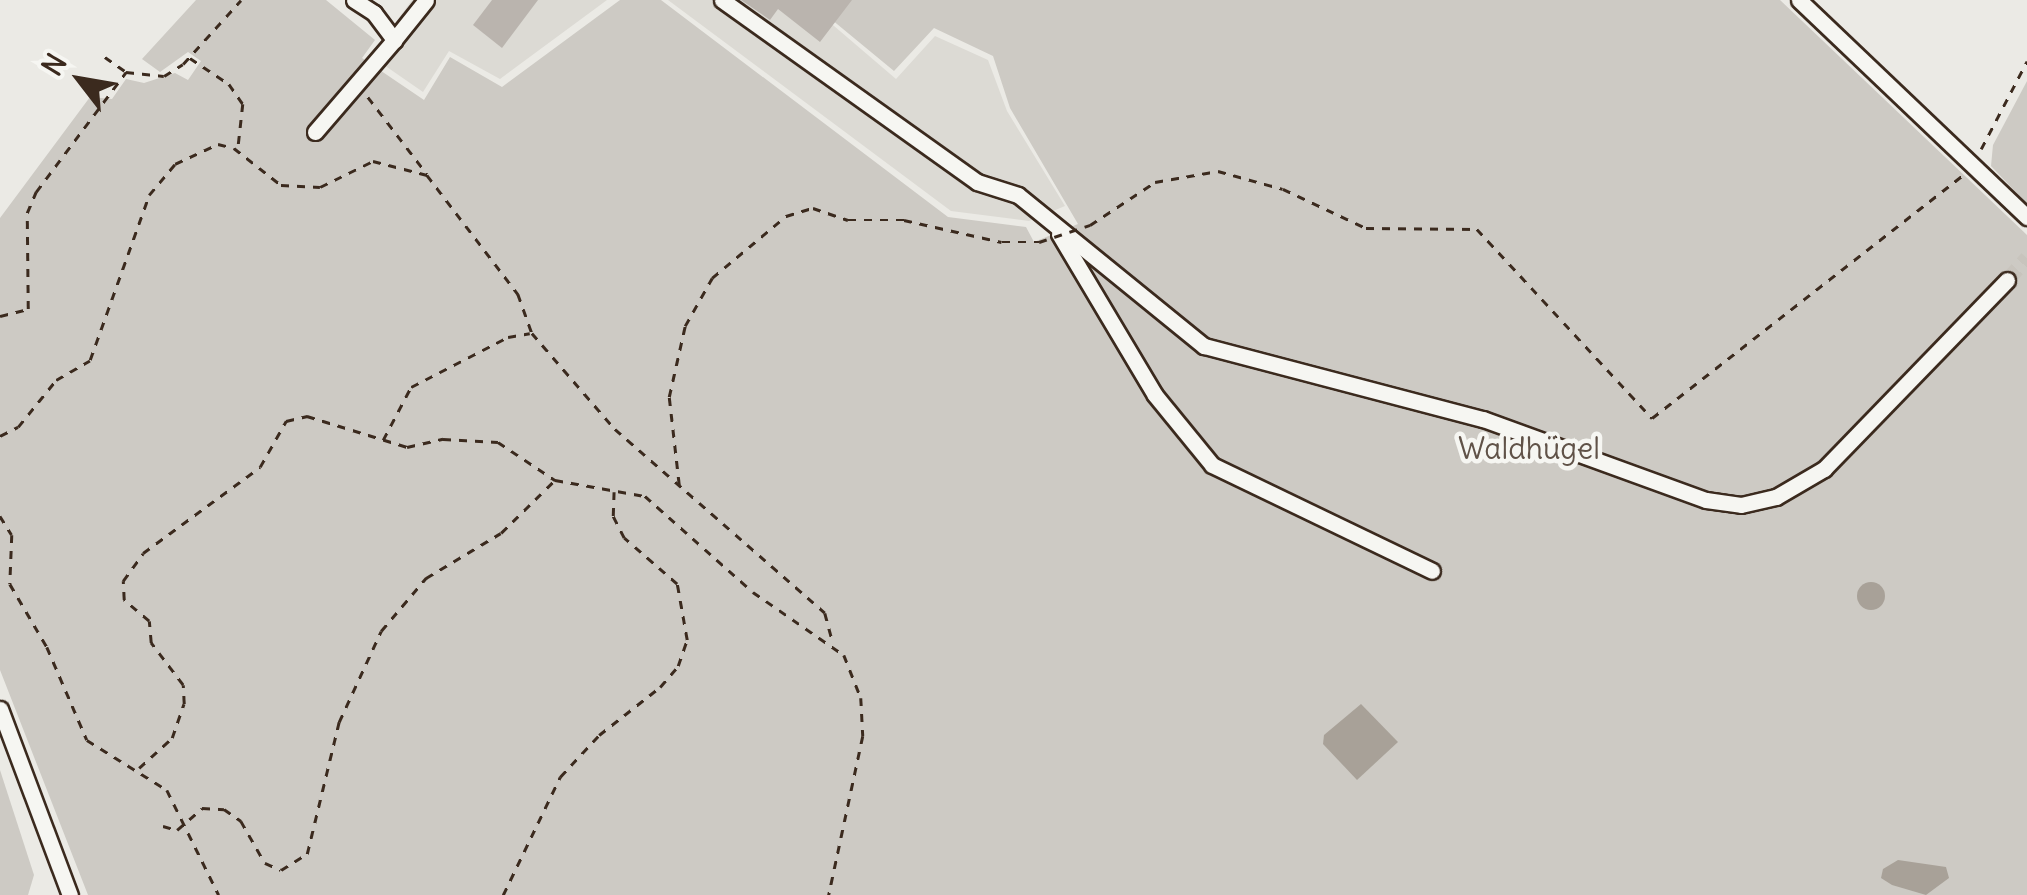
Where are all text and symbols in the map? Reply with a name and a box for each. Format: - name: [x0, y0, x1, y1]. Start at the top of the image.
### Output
- north arrow: [30, 30, 130, 130]
- text: N: [34, 47, 75, 82]
- park label: Waldhügel: [1458, 430, 1600, 466]

